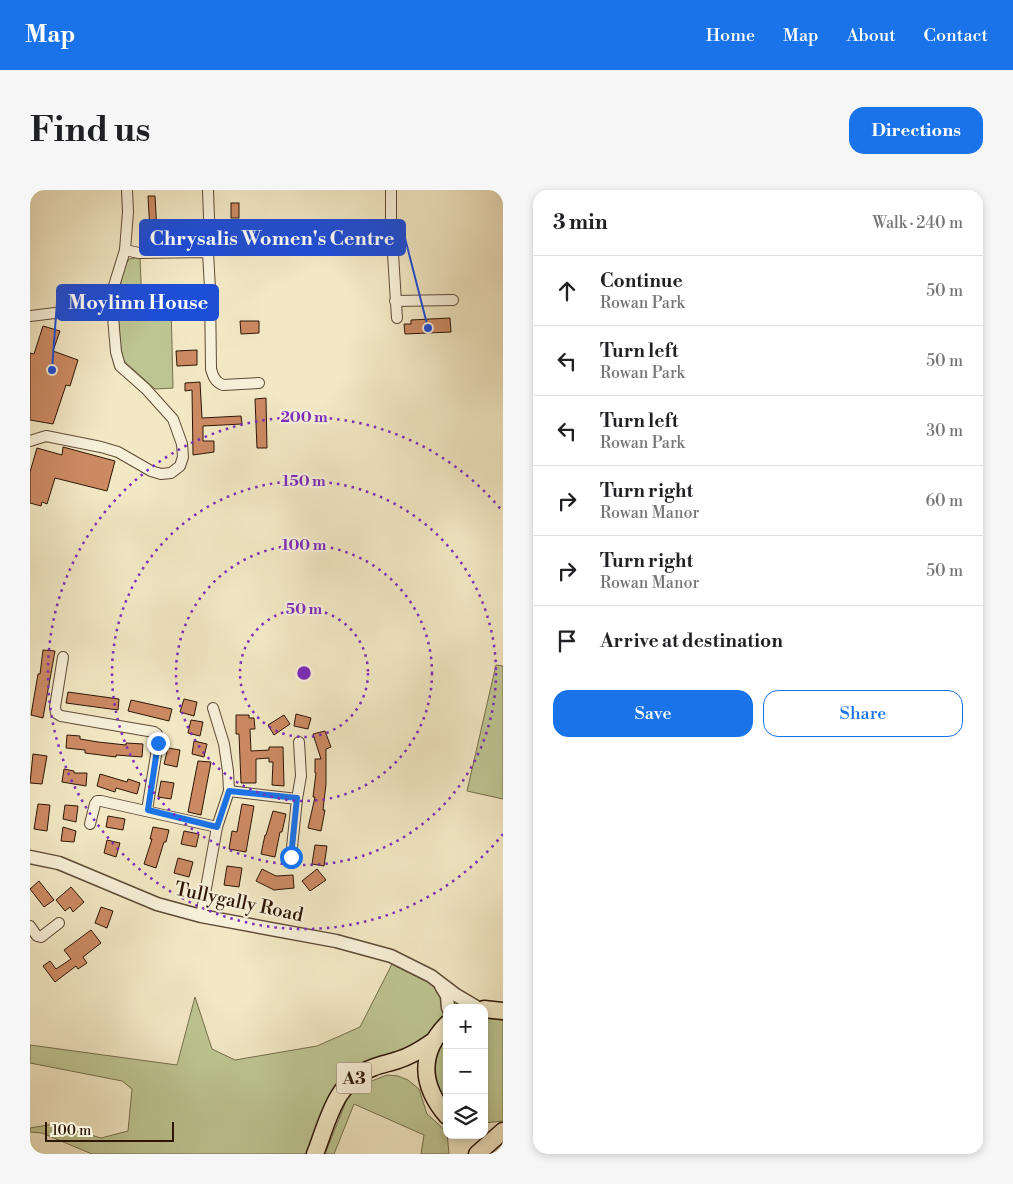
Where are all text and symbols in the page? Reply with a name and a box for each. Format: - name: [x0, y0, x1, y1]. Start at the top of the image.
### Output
- text: Map: [25, 20, 75, 50]
- text: Home: [706, 24, 755, 47]
- text: Map: [783, 24, 819, 47]
- text: About: [847, 24, 896, 47]
- text: Contact: [924, 24, 988, 47]
- button: Directions: [849, 107, 983, 154]
- text: Find us: [30, 109, 150, 152]
- text: 3 min: [553, 210, 608, 236]
- text: Walk · 240 m: [872, 213, 963, 233]
- callout: Chrysalis Women's Centre: [140, 220, 405, 255]
- text: Chrysalis Women's Centre: [149, 227, 395, 252]
- text: Continue: [600, 269, 683, 293]
- icon: ahead: [553, 277, 581, 305]
- text: 50 m: [926, 281, 963, 301]
- callout: Moylinn House: [57, 285, 218, 320]
- text: Moylinn House: [68, 291, 209, 316]
- text: Rowan Park: [600, 293, 685, 313]
- text: Turn left: [600, 339, 679, 363]
- icon: left: [553, 347, 581, 375]
- text: 50 m: [926, 351, 963, 371]
- text: Rowan Park: [600, 363, 685, 383]
- text: 200 m: [280, 408, 328, 427]
- text: Turn left: [600, 409, 679, 433]
- icon: left: [553, 417, 581, 445]
- text: 30 m: [926, 421, 963, 441]
- text: Rowan Park: [600, 433, 685, 453]
- text: 150 m: [282, 472, 326, 491]
- text: Turn right: [600, 479, 693, 503]
- icon: right: [553, 487, 581, 515]
- text: 60 m: [925, 491, 963, 511]
- text: Rowan Manor: [600, 503, 699, 523]
- text: 100 m: [282, 536, 327, 555]
- text: Turn right: [600, 549, 693, 573]
- icon: right: [553, 557, 581, 585]
- text: 50 m: [926, 561, 963, 581]
- text: Rowan Manor: [600, 573, 699, 593]
- text: 50 m: [286, 600, 322, 619]
- icon: arrive: [553, 627, 581, 655]
- text: Arrive at destination: [600, 629, 783, 653]
- centre of rings: [295, 664, 313, 682]
- button: Save: [553, 690, 753, 737]
- button: Share: [763, 690, 963, 737]
- route end: [147, 732, 170, 755]
- route start: [280, 846, 303, 869]
- street label: Tullygally Road: [172, 877, 306, 927]
- map controls: [443, 1004, 488, 1139]
- button: +: [443, 1004, 488, 1049]
- button: −: [443, 1049, 488, 1094]
- road number: A3: [336, 1062, 372, 1094]
- button: layers: [443, 1094, 488, 1139]
- scale bar: [45, 1119, 174, 1142]
- text: 100 m: [52, 1122, 91, 1140]

